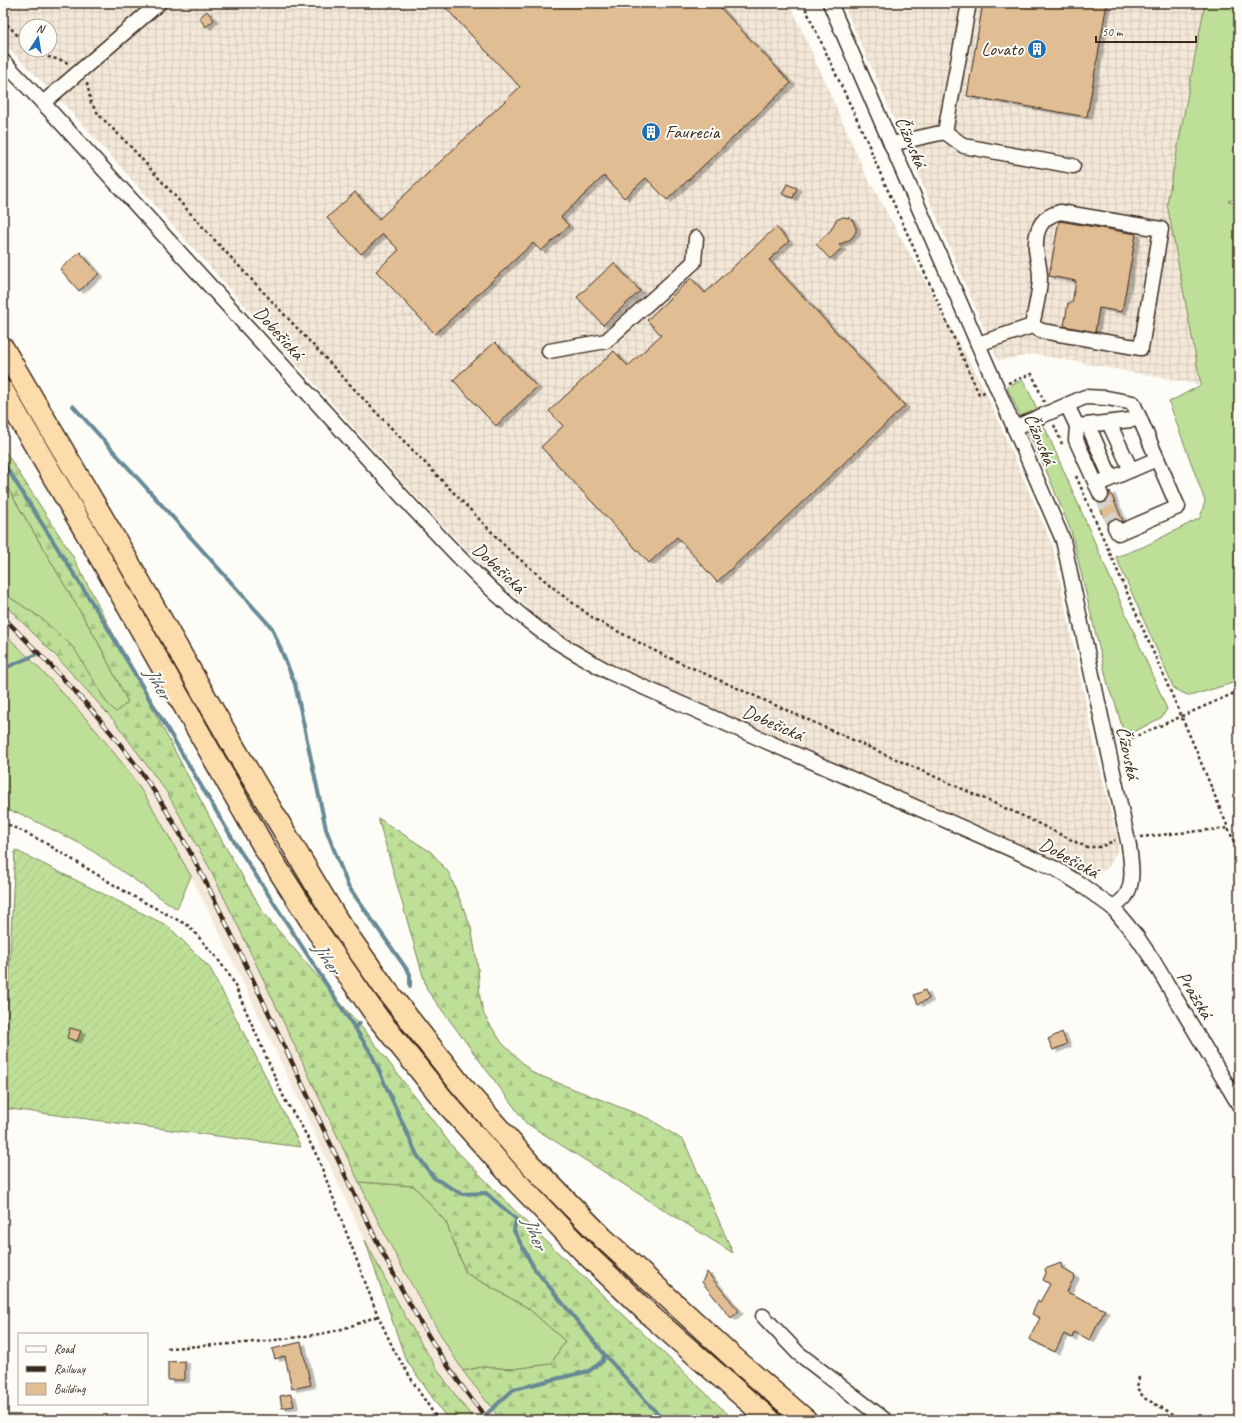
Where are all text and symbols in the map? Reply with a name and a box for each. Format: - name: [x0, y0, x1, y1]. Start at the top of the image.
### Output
- north arrow: [18, 18, 58, 58]
- scale bar: [1096, 18, 1196, 44]
- text: N: [35, 21, 47, 36]
- text: 50 m: [1102, 24, 1124, 40]
- place label: Lovato: [981, 37, 1024, 61]
- building icon: Lovato: [1026, 38, 1048, 60]
- street label: Čížovská: [889, 113, 933, 173]
- place label: Faurecia: [665, 120, 721, 144]
- building icon: Faurecia: [640, 121, 662, 143]
- street label: Dobešická: [249, 301, 311, 366]
- street label: Čížovská: [1018, 410, 1062, 470]
- street label: Dobešická: [467, 537, 532, 600]
- water label: Jiher: [138, 661, 179, 706]
- street label: Dobešická: [739, 699, 809, 748]
- street label: Čížovská: [1111, 724, 1146, 783]
- street label: Dobešická: [1035, 832, 1104, 885]
- water label: Jiher: [306, 936, 348, 981]
- street label: Pražská: [1171, 967, 1219, 1025]
- water label: Jiher: [516, 1211, 554, 1256]
- legend: [18, 1333, 148, 1405]
- text: Road: [54, 1341, 76, 1357]
- text: Railway: [54, 1361, 86, 1377]
- text: Building: [54, 1381, 86, 1397]

